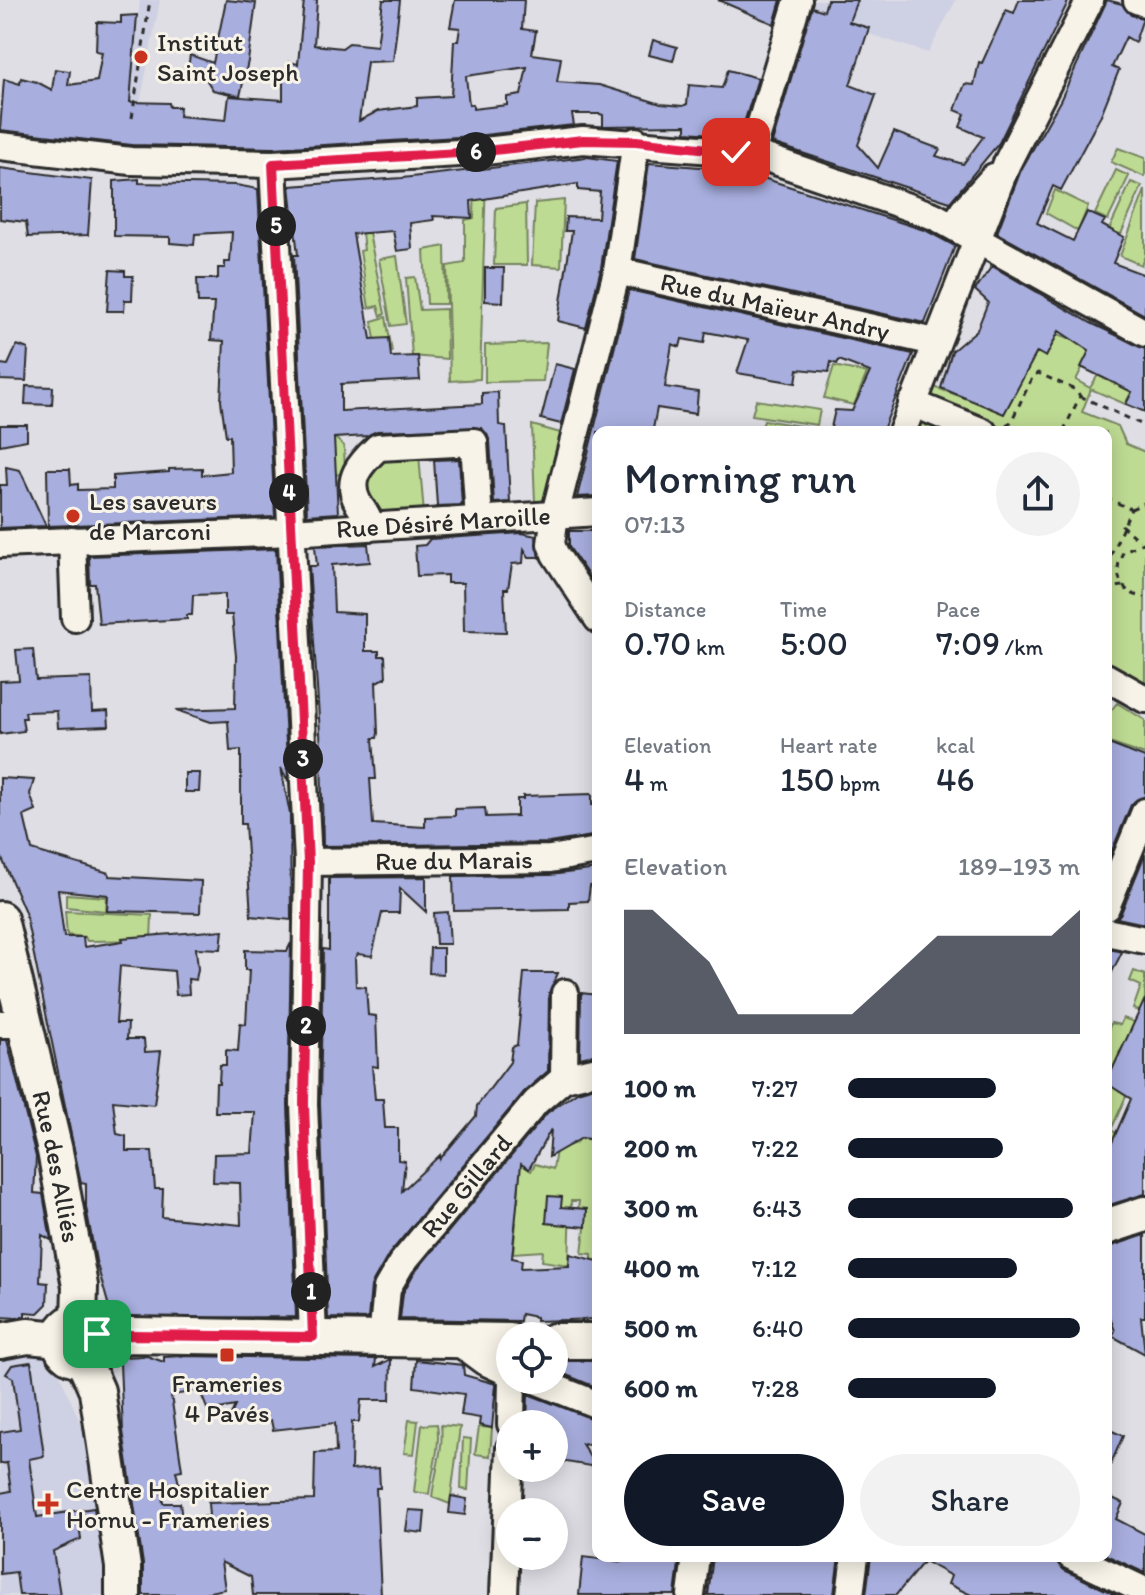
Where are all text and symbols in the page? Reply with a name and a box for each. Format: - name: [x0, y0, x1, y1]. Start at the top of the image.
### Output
- place label: Institut Saint Joseph: [157, 26, 298, 88]
- marker: Institut Saint Joseph: [132, 48, 150, 66]
- pin: [702, 118, 770, 186]
- icon: check: [714, 130, 758, 174]
- pin: 6: [456, 132, 496, 172]
- text: 6: [470, 138, 482, 165]
- pin: 5: [256, 206, 296, 246]
- text: 5: [270, 212, 282, 239]
- street label: Rue du Maïeur Andry: [658, 265, 893, 347]
- text: Morning run: [624, 451, 857, 504]
- button: share: [996, 452, 1080, 536]
- pin: 4: [269, 473, 309, 513]
- text: 4: [282, 479, 296, 506]
- place label: Les saveurs de Marconi: [89, 485, 217, 547]
- street label: Rue Désiré Maroille: [335, 499, 552, 545]
- marker: Les saveurs de Marconi: [64, 507, 82, 525]
- text: 07:13: [624, 508, 686, 540]
- text: Distance: [624, 596, 706, 623]
- text: Time: [780, 596, 827, 623]
- text: Pace: [936, 596, 980, 623]
- text: 0.70: [624, 623, 691, 664]
- text: 5:00: [780, 623, 848, 664]
- text: 7:09: [936, 623, 1000, 664]
- text: km: [691, 634, 725, 661]
- text: /km: [1000, 634, 1043, 661]
- text: Elevation: [624, 732, 711, 759]
- text: Heart rate: [780, 732, 877, 759]
- text: kcal: [936, 732, 975, 759]
- pin: 3: [283, 739, 323, 779]
- text: 3: [297, 745, 309, 772]
- text: 4: [624, 759, 644, 800]
- text: 150: [780, 759, 835, 800]
- text: 46: [936, 759, 974, 800]
- text: m: [644, 770, 668, 797]
- text: bpm: [835, 770, 880, 797]
- street label: Rue du Marais: [375, 843, 533, 877]
- text: Elevation: [624, 850, 727, 882]
- text: 189–193 m: [958, 850, 1080, 882]
- pin: 2: [286, 1006, 326, 1046]
- text: 2: [300, 1012, 312, 1039]
- text: 100 m: [624, 1072, 696, 1104]
- text: 7:27: [752, 1072, 798, 1104]
- street label: Rue des Alliés: [25, 1087, 88, 1245]
- street label: Rue Gillard: [414, 1127, 519, 1244]
- text: 200 m: [624, 1132, 697, 1164]
- text: 7:22: [752, 1132, 799, 1164]
- text: 300 m: [624, 1192, 698, 1224]
- text: 6:43: [752, 1192, 802, 1224]
- text: 400 m: [624, 1252, 699, 1284]
- text: 7:12: [752, 1252, 797, 1284]
- pin: 1: [291, 1272, 331, 1312]
- text: 1: [306, 1278, 316, 1305]
- pin: [63, 1300, 131, 1368]
- icon: arrive: [75, 1312, 119, 1356]
- text: 500 m: [624, 1312, 697, 1344]
- text: 6:40: [752, 1312, 804, 1344]
- map controls: [496, 1322, 568, 1570]
- button: locate: [496, 1322, 568, 1394]
- marker: Frameries 4 Pavés: [218, 1346, 236, 1364]
- place label: Frameries 4 Pavés: [171, 1367, 283, 1429]
- text: 600 m: [624, 1372, 698, 1404]
- text: 7:28: [752, 1372, 799, 1404]
- button: +: [496, 1410, 568, 1482]
- button: Save: [624, 1454, 844, 1546]
- button: Share: [860, 1454, 1080, 1546]
- place label: Centre Hospitalier Hornu - Frameries: [66, 1473, 270, 1535]
- marker: Centre Hospitalier Hornu - Frameries: [37, 1493, 59, 1515]
- button: −: [496, 1498, 568, 1570]

